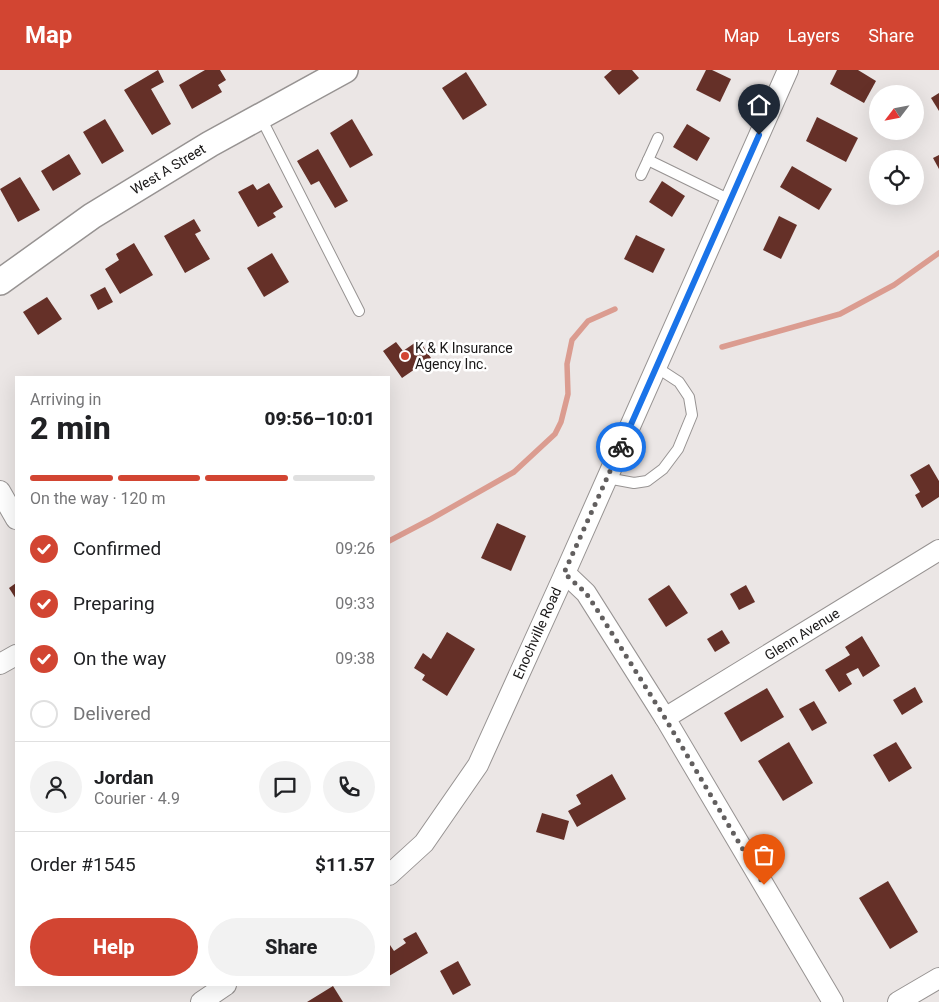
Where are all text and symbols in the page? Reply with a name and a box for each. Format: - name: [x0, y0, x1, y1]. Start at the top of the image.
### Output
- text: Map: [25, 21, 72, 49]
- text: Map: [724, 25, 759, 46]
- text: Layers: [787, 25, 840, 46]
- text: Share: [868, 25, 914, 46]
- pin: [738, 84, 780, 135]
- north arrow: [869, 85, 924, 140]
- map controls: [869, 85, 924, 205]
- icon: home: [745, 91, 773, 119]
- street label: West A Street: [128, 140, 209, 198]
- button: locate: [869, 150, 924, 205]
- place label: K & K Insurance Agency Inc.: [415, 340, 513, 372]
- marker: K & K Insurance Agency Inc.: [399, 350, 411, 362]
- text: Arriving in: [30, 390, 101, 409]
- text: 09:56–10:01: [264, 407, 375, 430]
- text: 2 min: [30, 409, 111, 447]
- courier: [596, 422, 646, 472]
- icon: bike: [607, 433, 635, 461]
- text: On the way · 120 m: [30, 489, 166, 508]
- icon: check: [30, 535, 58, 563]
- text: Confirmed: [73, 537, 161, 560]
- text: 09:26: [335, 539, 375, 558]
- street label: Enochville Road: [510, 585, 564, 681]
- icon: check: [30, 590, 58, 618]
- text: Preparing: [73, 592, 155, 615]
- text: 09:33: [335, 594, 375, 613]
- street label: Glenn Avenue: [762, 605, 842, 663]
- icon: check: [30, 645, 58, 673]
- text: On the way: [73, 647, 166, 670]
- text: 09:38: [335, 649, 375, 668]
- text: Delivered: [73, 702, 151, 725]
- button: person: [30, 761, 82, 813]
- button: chat: [259, 761, 311, 813]
- button: phone: [323, 761, 375, 813]
- text: Jordan: [94, 766, 154, 789]
- text: Courier · 4.9: [94, 789, 180, 808]
- pin: [743, 834, 785, 885]
- icon: bag: [750, 841, 778, 869]
- text: Order #1545: [30, 853, 136, 876]
- text: $11.57: [315, 853, 375, 876]
- button: Help: [30, 918, 198, 976]
- button: Share: [208, 918, 375, 976]

